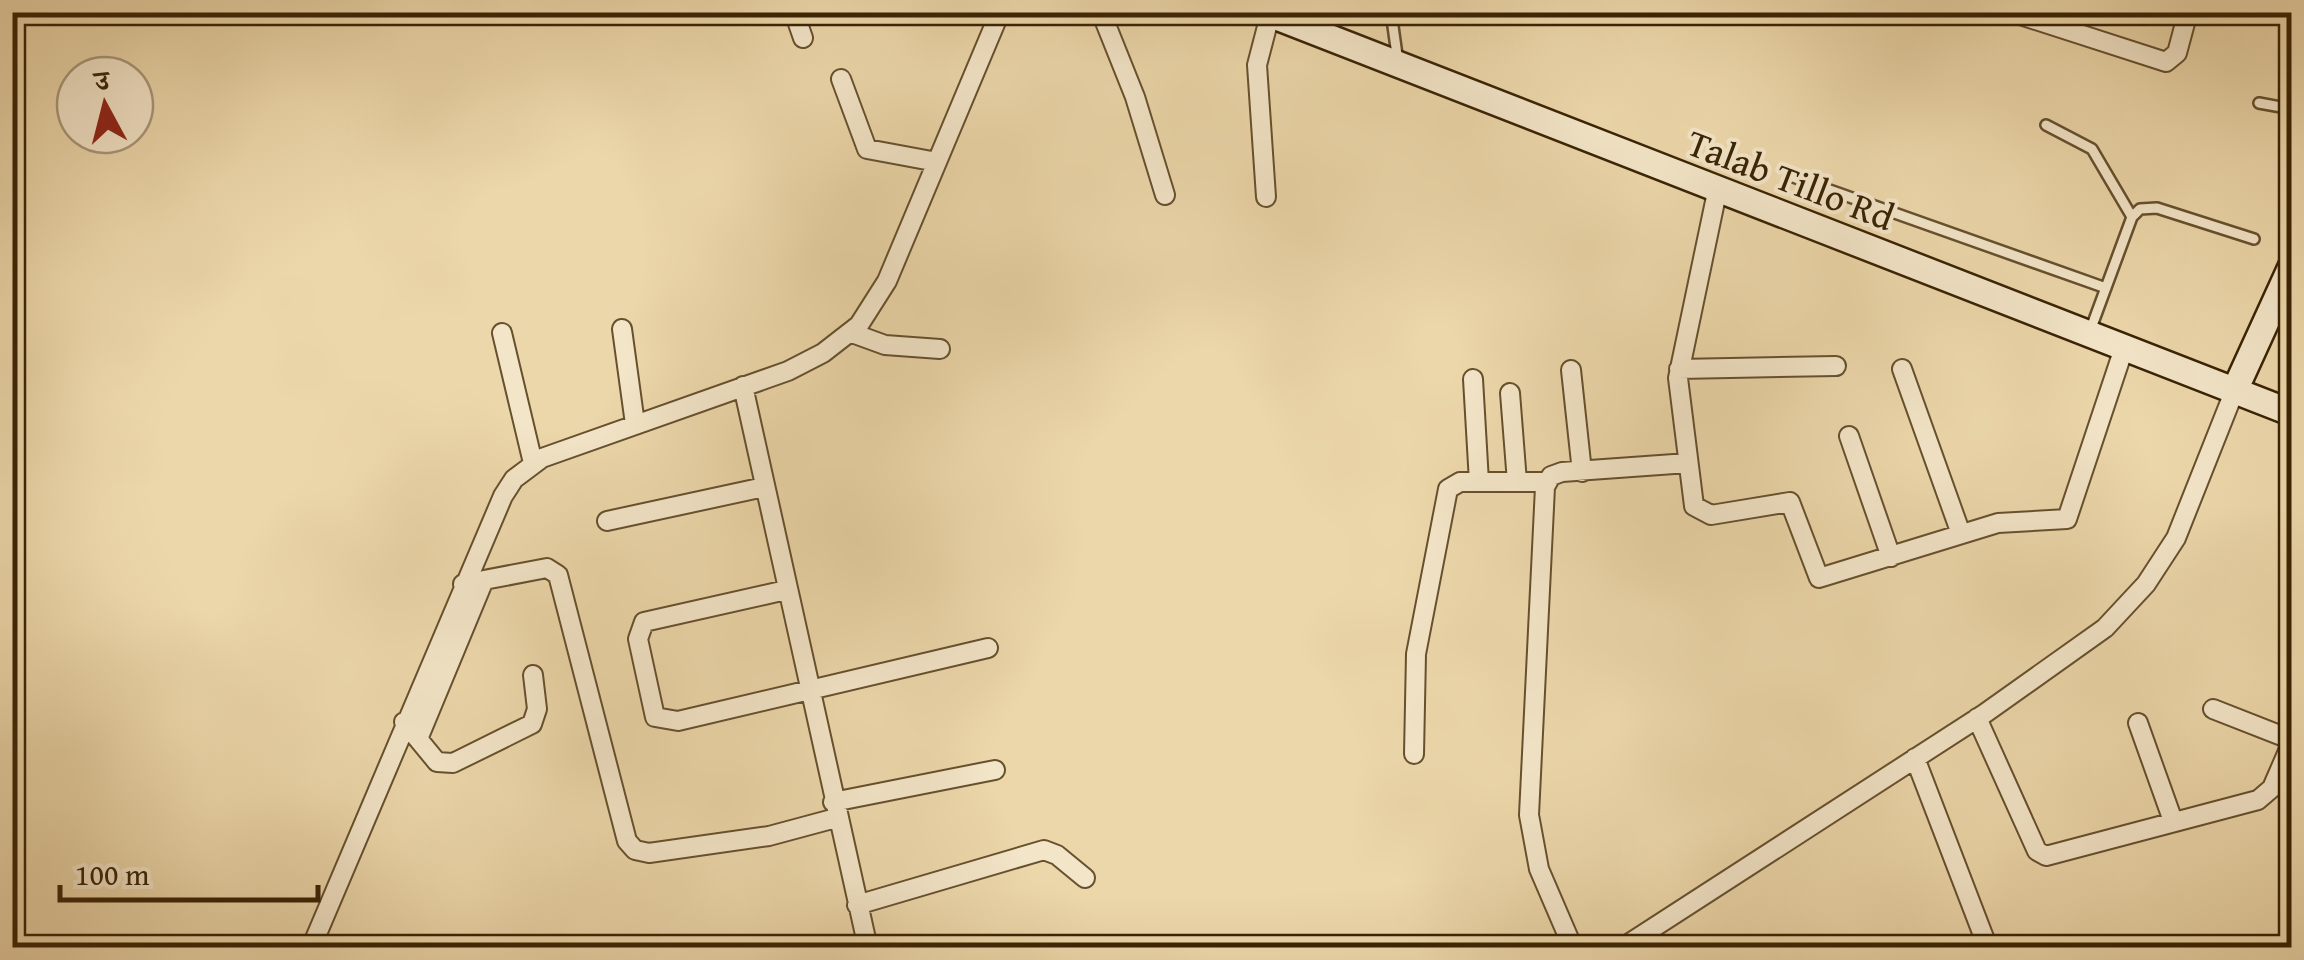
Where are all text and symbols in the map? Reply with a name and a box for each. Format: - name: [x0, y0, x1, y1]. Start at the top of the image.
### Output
- north arrow: [55, 55, 155, 155]
- text: उ: [90, 58, 113, 101]
- street label: Talab Tillo Rd: [1679, 114, 1903, 244]
- scale bar: [60, 840, 318, 902]
- text: 100 m: [75, 852, 150, 896]

